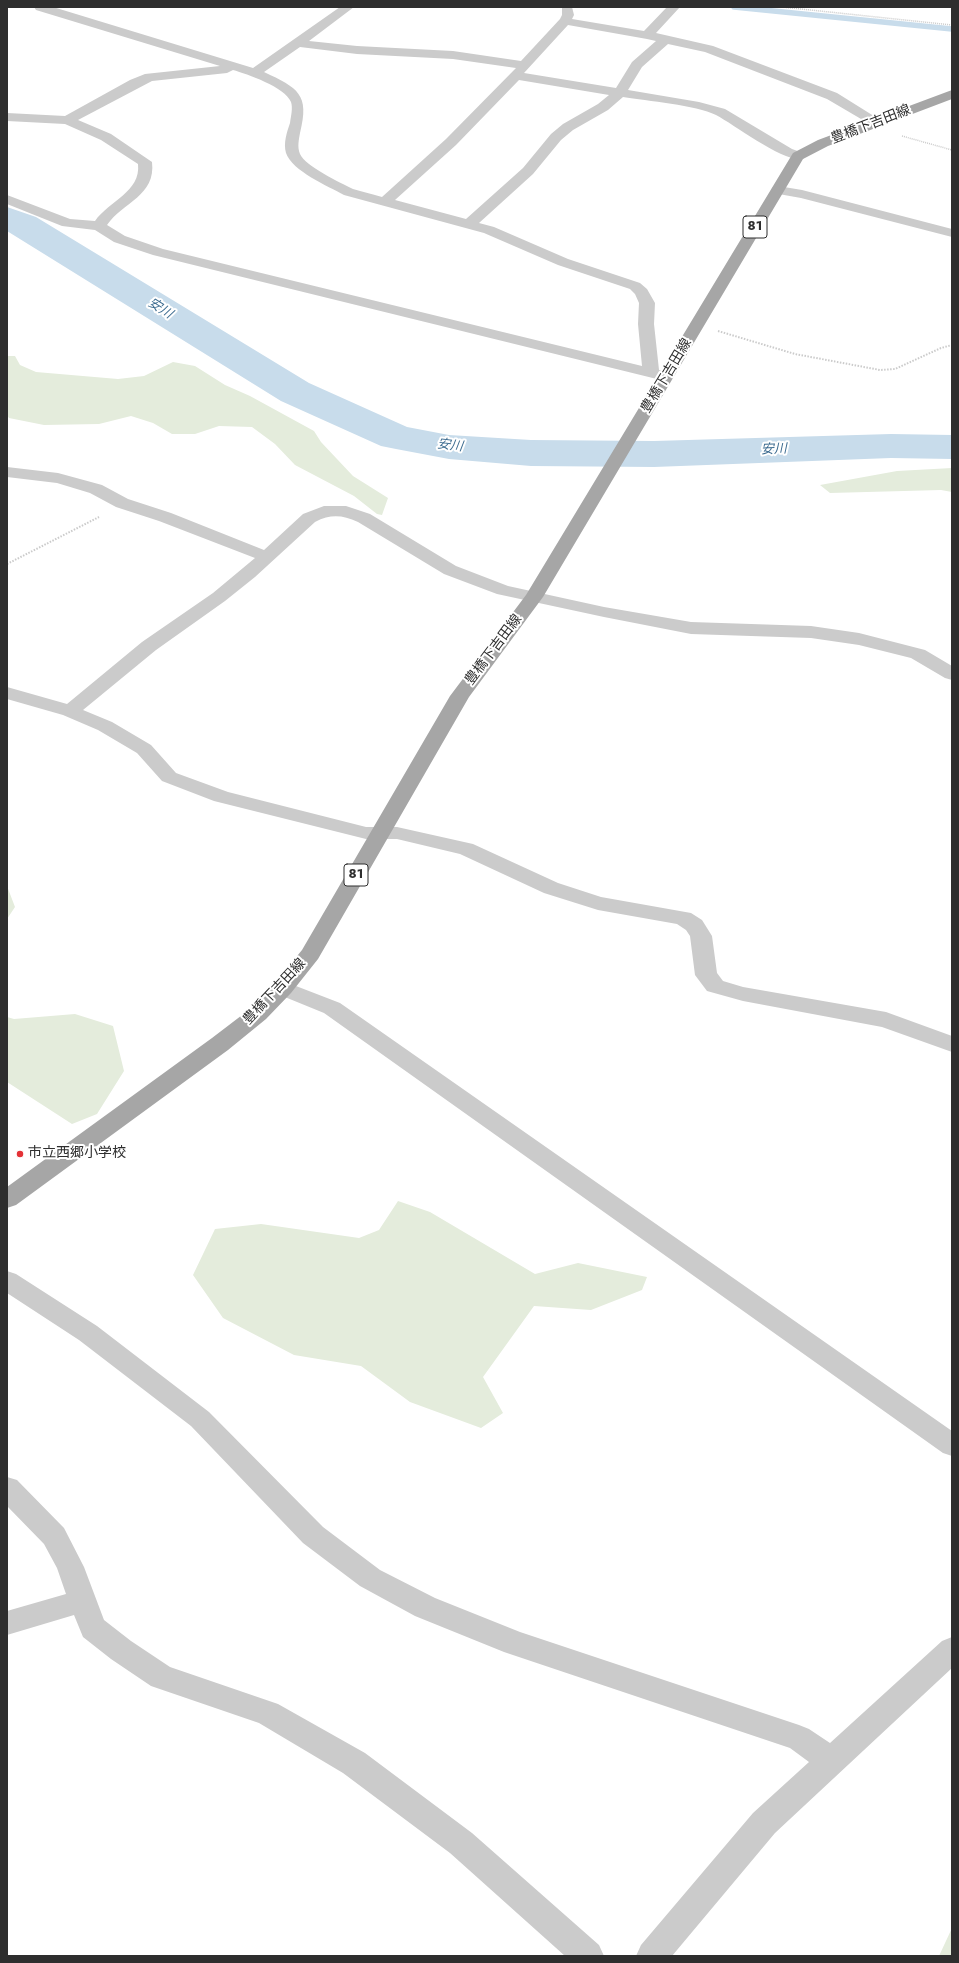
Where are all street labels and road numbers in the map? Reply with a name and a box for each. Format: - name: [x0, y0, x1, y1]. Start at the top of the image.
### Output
- street label: 豊橋下吉田線: [829, 102, 913, 148]
- road number: 81: [743, 216, 767, 238]
- street label: 豊橋下吉田線: [638, 336, 696, 416]
- street label: 豊橋下吉田線: [462, 611, 526, 689]
- road number: 81: [344, 864, 368, 886]
- street label: 豊橋下吉田線: [240, 956, 310, 1028]

